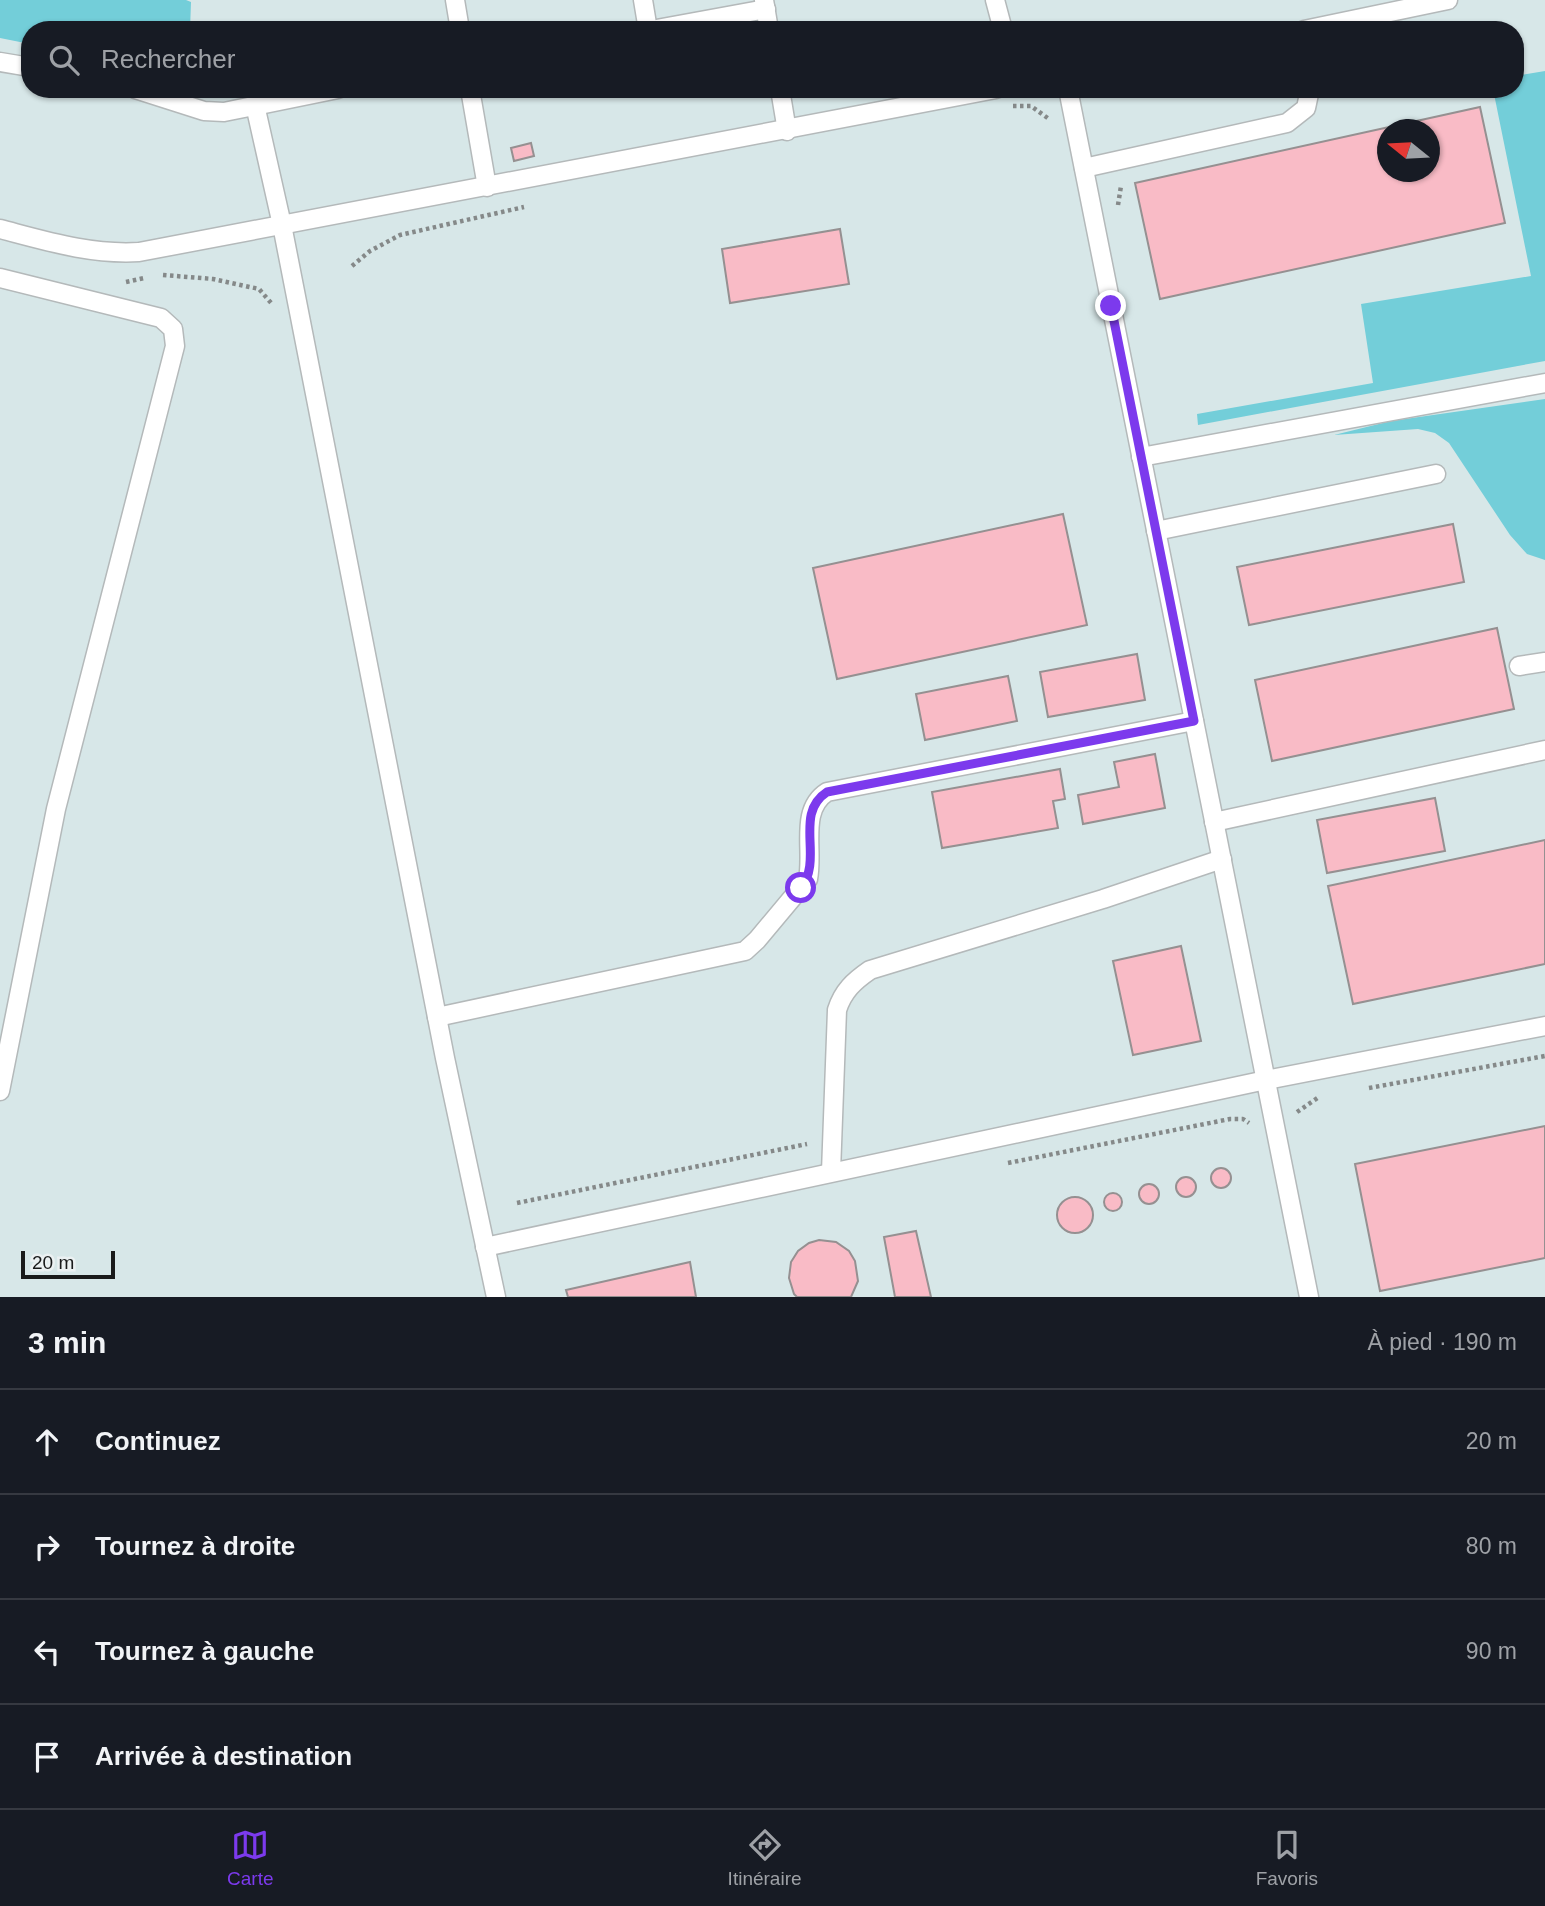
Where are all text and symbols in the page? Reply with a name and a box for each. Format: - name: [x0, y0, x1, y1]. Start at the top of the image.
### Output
- search box: [21, 21, 1524, 98]
- icon: search: [45, 41, 83, 79]
- text: Rechercher: [101, 44, 235, 74]
- north arrow: [1377, 119, 1440, 182]
- route end: [1095, 290, 1126, 321]
- route start: [785, 872, 816, 903]
- scale bar: [21, 1248, 116, 1280]
- text: 20 m: [32, 1252, 74, 1273]
- text: 3 min: [28, 1326, 106, 1359]
- text: À pied · 190 m: [1367, 1329, 1517, 1355]
- icon: ahead: [28, 1423, 66, 1461]
- text: Continuez: [95, 1426, 221, 1456]
- text: 20 m: [1466, 1428, 1517, 1454]
- icon: right: [28, 1528, 66, 1566]
- text: Tournez à droite: [95, 1531, 295, 1561]
- text: 80 m: [1466, 1533, 1517, 1559]
- icon: left: [28, 1633, 66, 1671]
- text: Tournez à gauche: [95, 1636, 314, 1666]
- text: 90 m: [1466, 1638, 1517, 1664]
- icon: arrive: [28, 1738, 66, 1776]
- text: Arrivée à destination: [95, 1741, 352, 1771]
- tab: Carte: [227, 1826, 274, 1890]
- tab: Itinéraire: [728, 1826, 802, 1890]
- tab: Favoris: [1256, 1826, 1318, 1890]

